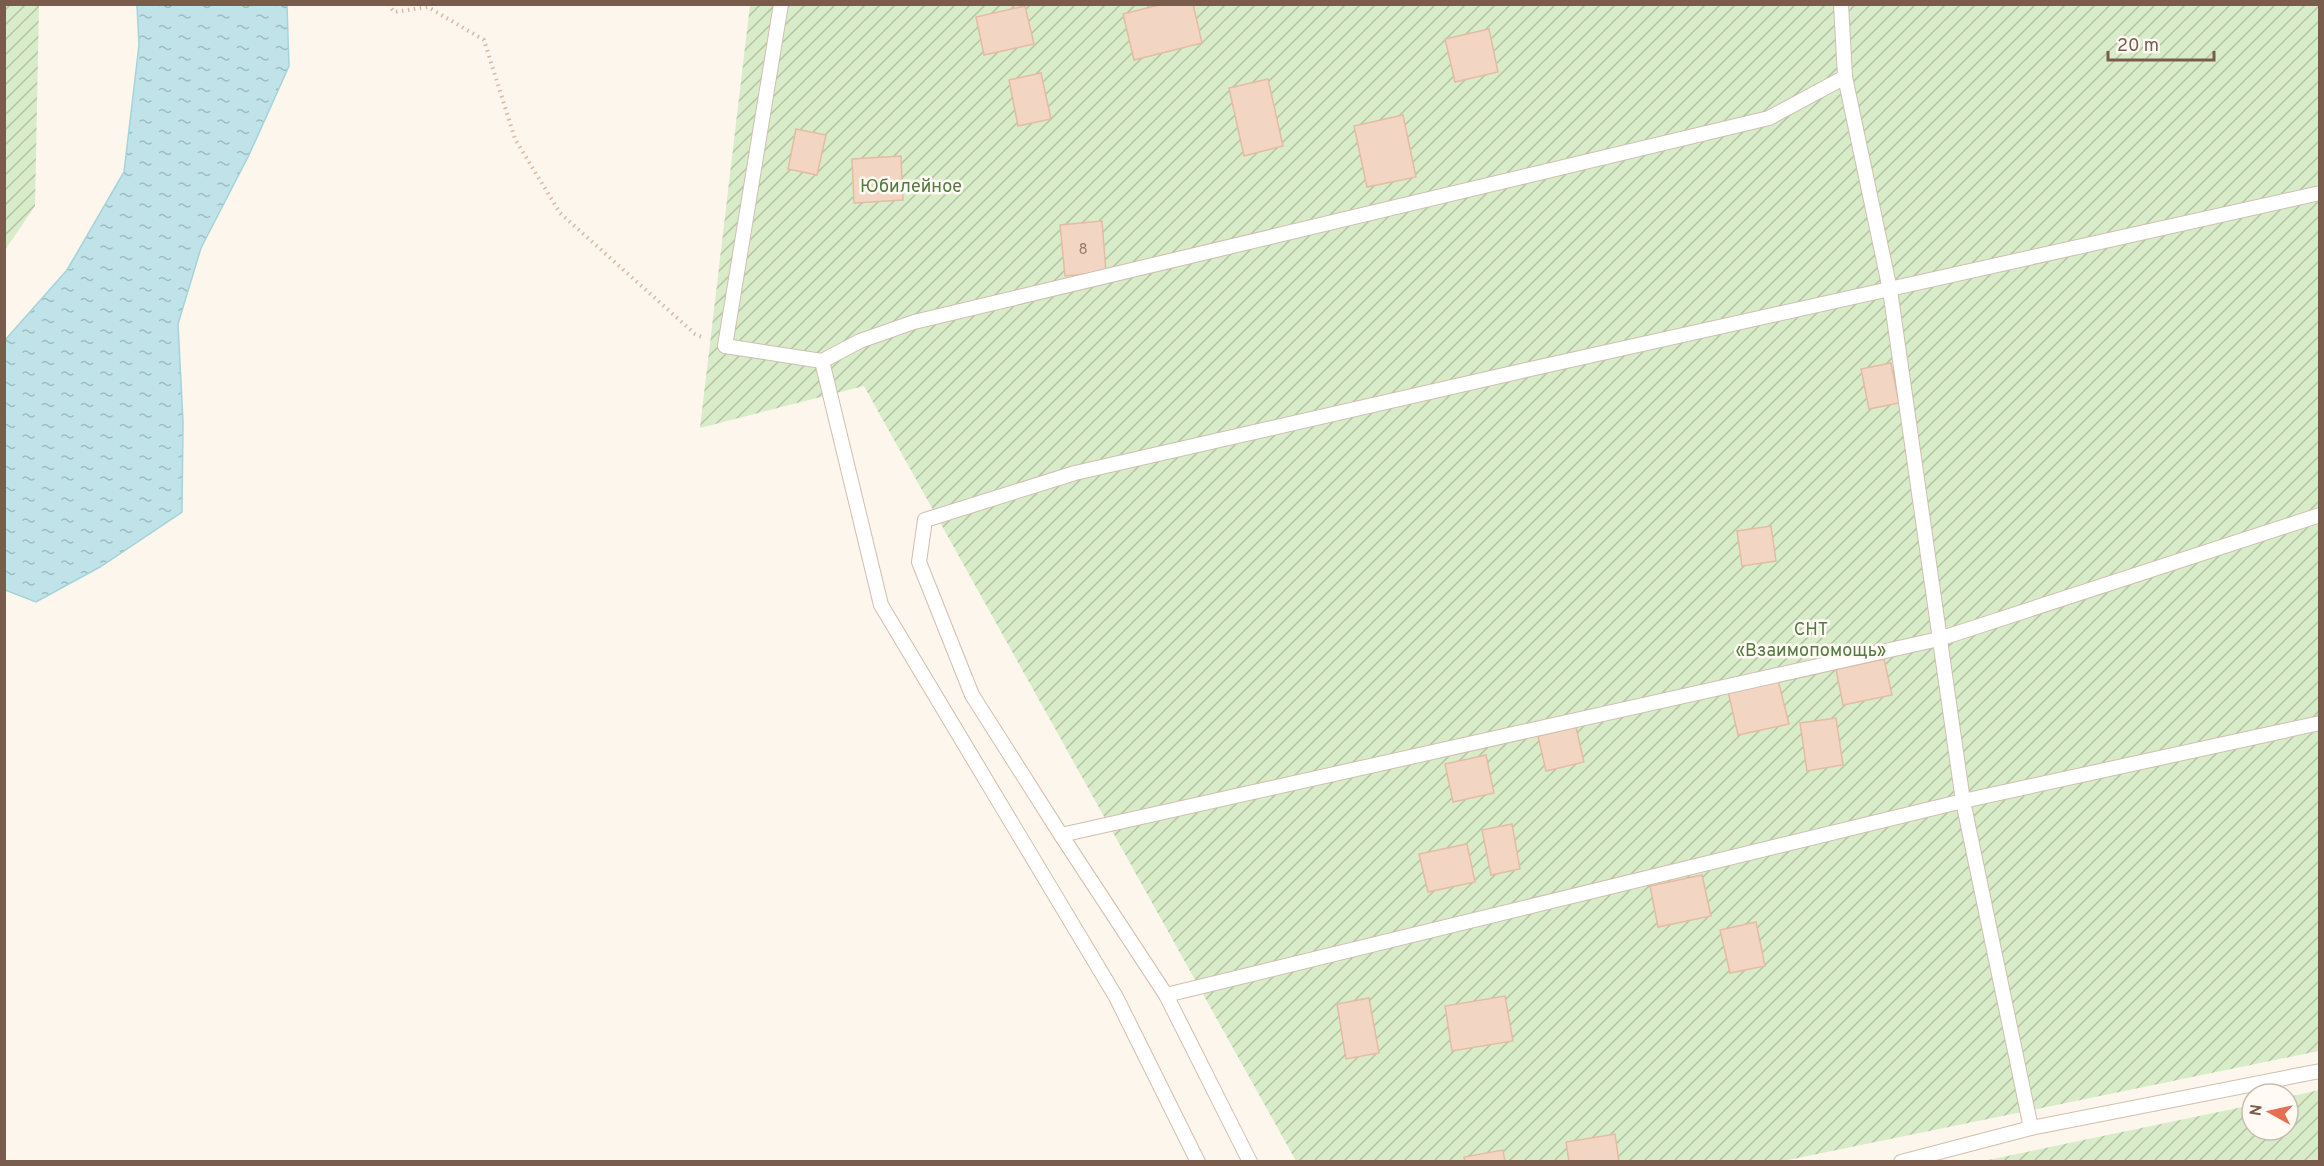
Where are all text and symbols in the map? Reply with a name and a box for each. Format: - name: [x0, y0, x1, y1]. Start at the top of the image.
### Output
- scale bar: [2108, 24, 2214, 62]
- text: 20 m: [2117, 35, 2159, 58]
- park label: Юбилейное: [860, 176, 962, 199]
- house number: 8: [1078, 241, 1088, 260]
- park label: СНТ «Взаимопомощь»: [1736, 619, 1886, 663]
- north arrow: [2240, 1082, 2300, 1142]
- text: N: [2246, 1103, 2268, 1117]

